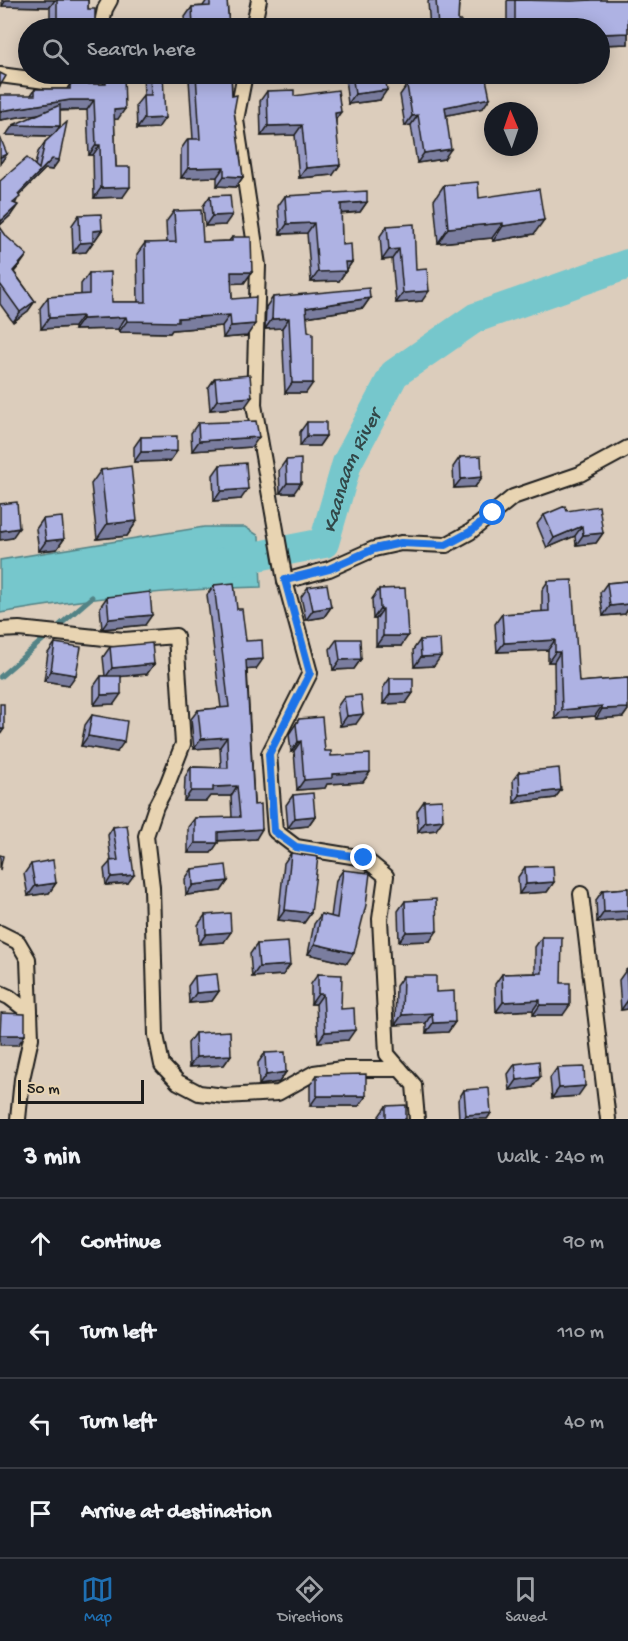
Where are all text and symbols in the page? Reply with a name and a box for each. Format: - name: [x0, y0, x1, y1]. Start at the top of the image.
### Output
- search box: [18, 18, 610, 84]
- icon: search: [39, 35, 72, 68]
- text: Search here: [87, 38, 195, 64]
- north arrow: [484, 102, 538, 156]
- water label: Kaanaam River: [319, 402, 391, 536]
- route start: [479, 499, 505, 525]
- route end: [350, 844, 376, 870]
- scale bar: [18, 1077, 144, 1104]
- text: 50 m: [27, 1081, 60, 1100]
- text: 3 min: [24, 1143, 80, 1174]
- text: Walk · 240 m: [497, 1147, 604, 1170]
- icon: ahead: [24, 1227, 57, 1260]
- text: Continue: [81, 1230, 161, 1256]
- text: 90 m: [564, 1232, 604, 1255]
- icon: left: [24, 1317, 57, 1350]
- text: Turn left: [81, 1320, 155, 1346]
- text: 110 m: [558, 1322, 604, 1345]
- icon: left: [24, 1407, 57, 1440]
- text: Turn left: [81, 1410, 155, 1436]
- text: 40 m: [564, 1412, 604, 1435]
- icon: arrive: [24, 1497, 57, 1530]
- text: Arrive at destination: [81, 1500, 271, 1526]
- tab: Map: [81, 1573, 114, 1628]
- tab: Directions: [277, 1573, 343, 1628]
- tab: Saved: [505, 1573, 546, 1628]

